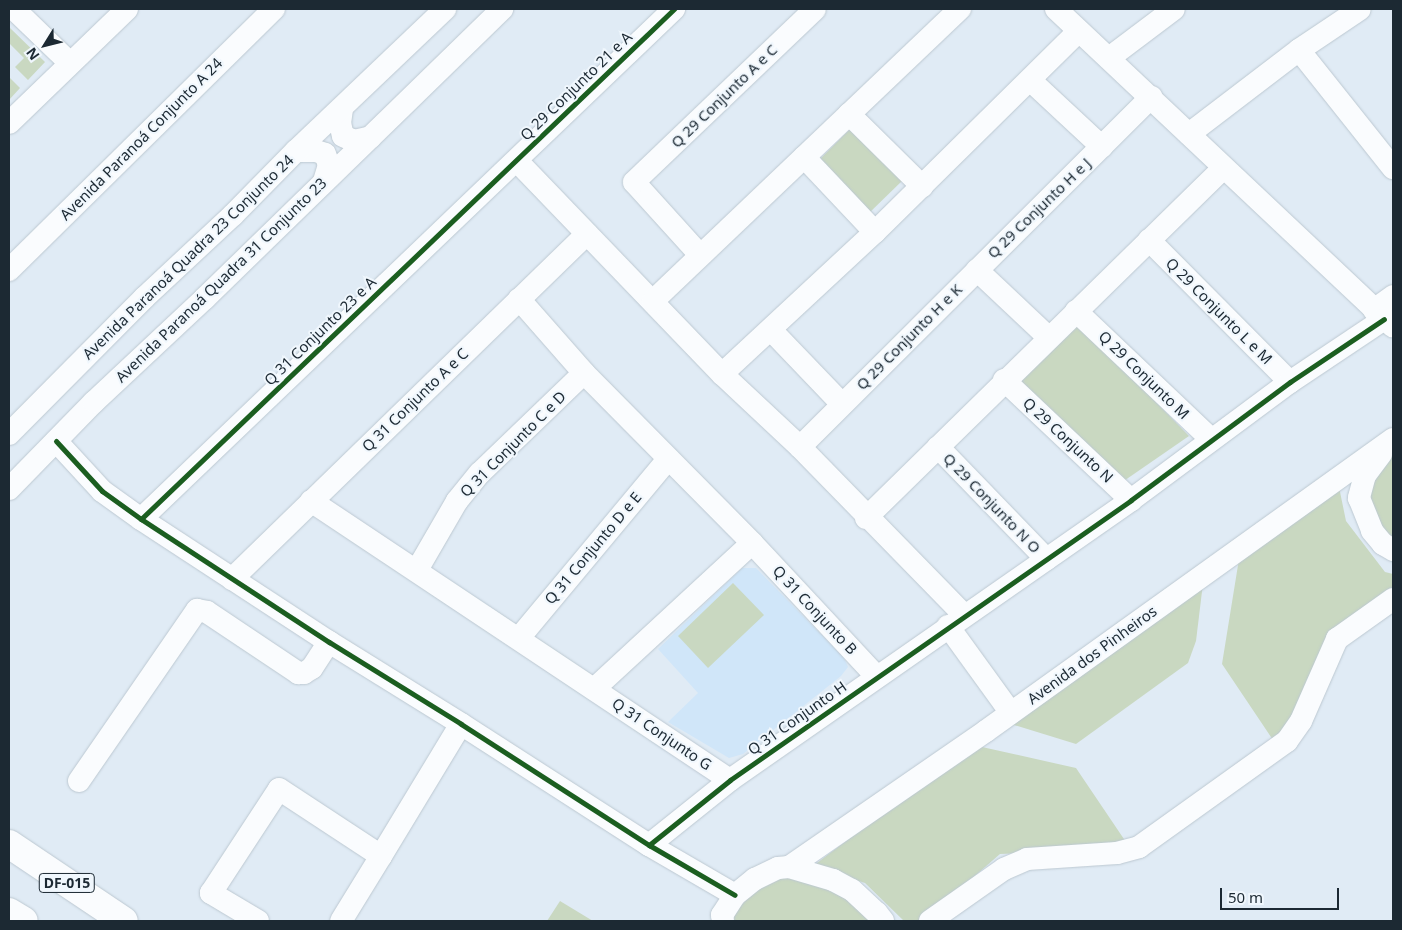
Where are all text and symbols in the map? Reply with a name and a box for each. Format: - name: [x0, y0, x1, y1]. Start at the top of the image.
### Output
- north arrow: [20, 20, 70, 70]
- street label: Q 29 Conjunto 21 e A: [516, 28, 636, 144]
- street label: Q 29 Conjunto A e C: [667, 41, 781, 151]
- text: N: [21, 44, 43, 64]
- street label: Avenida Paranoá Conjunto A 24: [56, 54, 226, 224]
- street label: Avenida Paranoá Quadra 23 Conjunto 24: [79, 151, 297, 363]
- street label: Q 29 Conjunto H e J: [984, 154, 1094, 262]
- street label: Avenida Paranoá Quadra 31 Conjunto 23: [112, 174, 330, 386]
- street label: Q 29 Conjunto L e M: [1162, 254, 1276, 368]
- street label: Q 31 Conjunto 23 e A: [260, 273, 380, 389]
- street label: Q 29 Conjunto H e K: [852, 280, 966, 394]
- street label: Q 29 Conjunto M: [1095, 327, 1193, 423]
- street label: Q 31 Conjunto A e C: [358, 345, 472, 455]
- street label: Q 31 Conjunto C e D: [456, 387, 570, 501]
- street label: Q 29 Conjunto N: [1019, 394, 1117, 486]
- street label: Q 29 Conjunto N O: [940, 449, 1044, 557]
- street label: Q 31 Conjunto D e E: [541, 488, 645, 608]
- street label: Q 31 Conjunto B: [769, 562, 861, 658]
- street label: Avenida dos Pinheiros: [1024, 602, 1160, 708]
- street label: Q 31 Conjunto H: [744, 677, 850, 759]
- street label: Q 31 Conjunto G: [609, 694, 715, 774]
- road number: DF-015: [38, 871, 96, 894]
- scale bar: [1222, 878, 1341, 910]
- text: 50 m: [1228, 887, 1263, 907]

